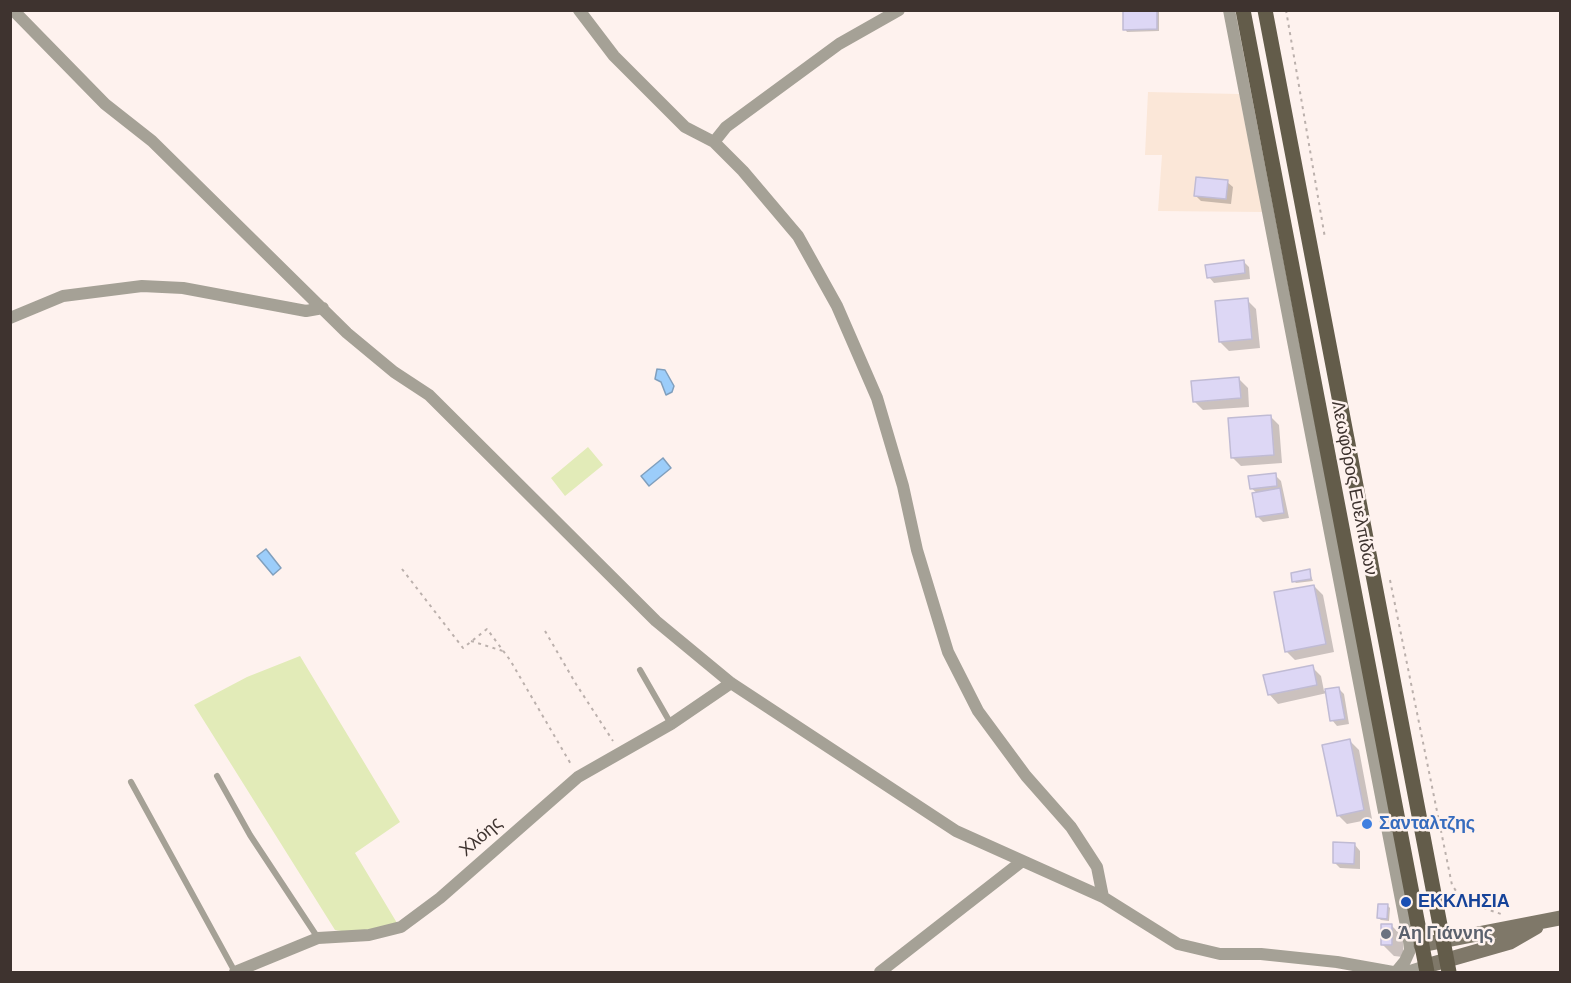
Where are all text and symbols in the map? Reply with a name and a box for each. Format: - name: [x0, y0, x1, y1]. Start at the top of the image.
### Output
- street label: Λεωφόρος Ευελπίδων: [1326, 399, 1382, 577]
- street label: Χλόης: [455, 813, 507, 861]
- place label: Σανταλτζης: [1379, 813, 1475, 835]
- marker: Σανταλτζης: [1360, 817, 1374, 831]
- place label: ΕΚΚΛΗΣΙΑ: [1418, 891, 1510, 913]
- marker: ΕΚΚΛΗΣΙΑ: [1399, 895, 1413, 909]
- place label: Άη Γιάννης: [1398, 923, 1493, 945]
- marker: Άη Γιάννης: [1379, 927, 1393, 941]

